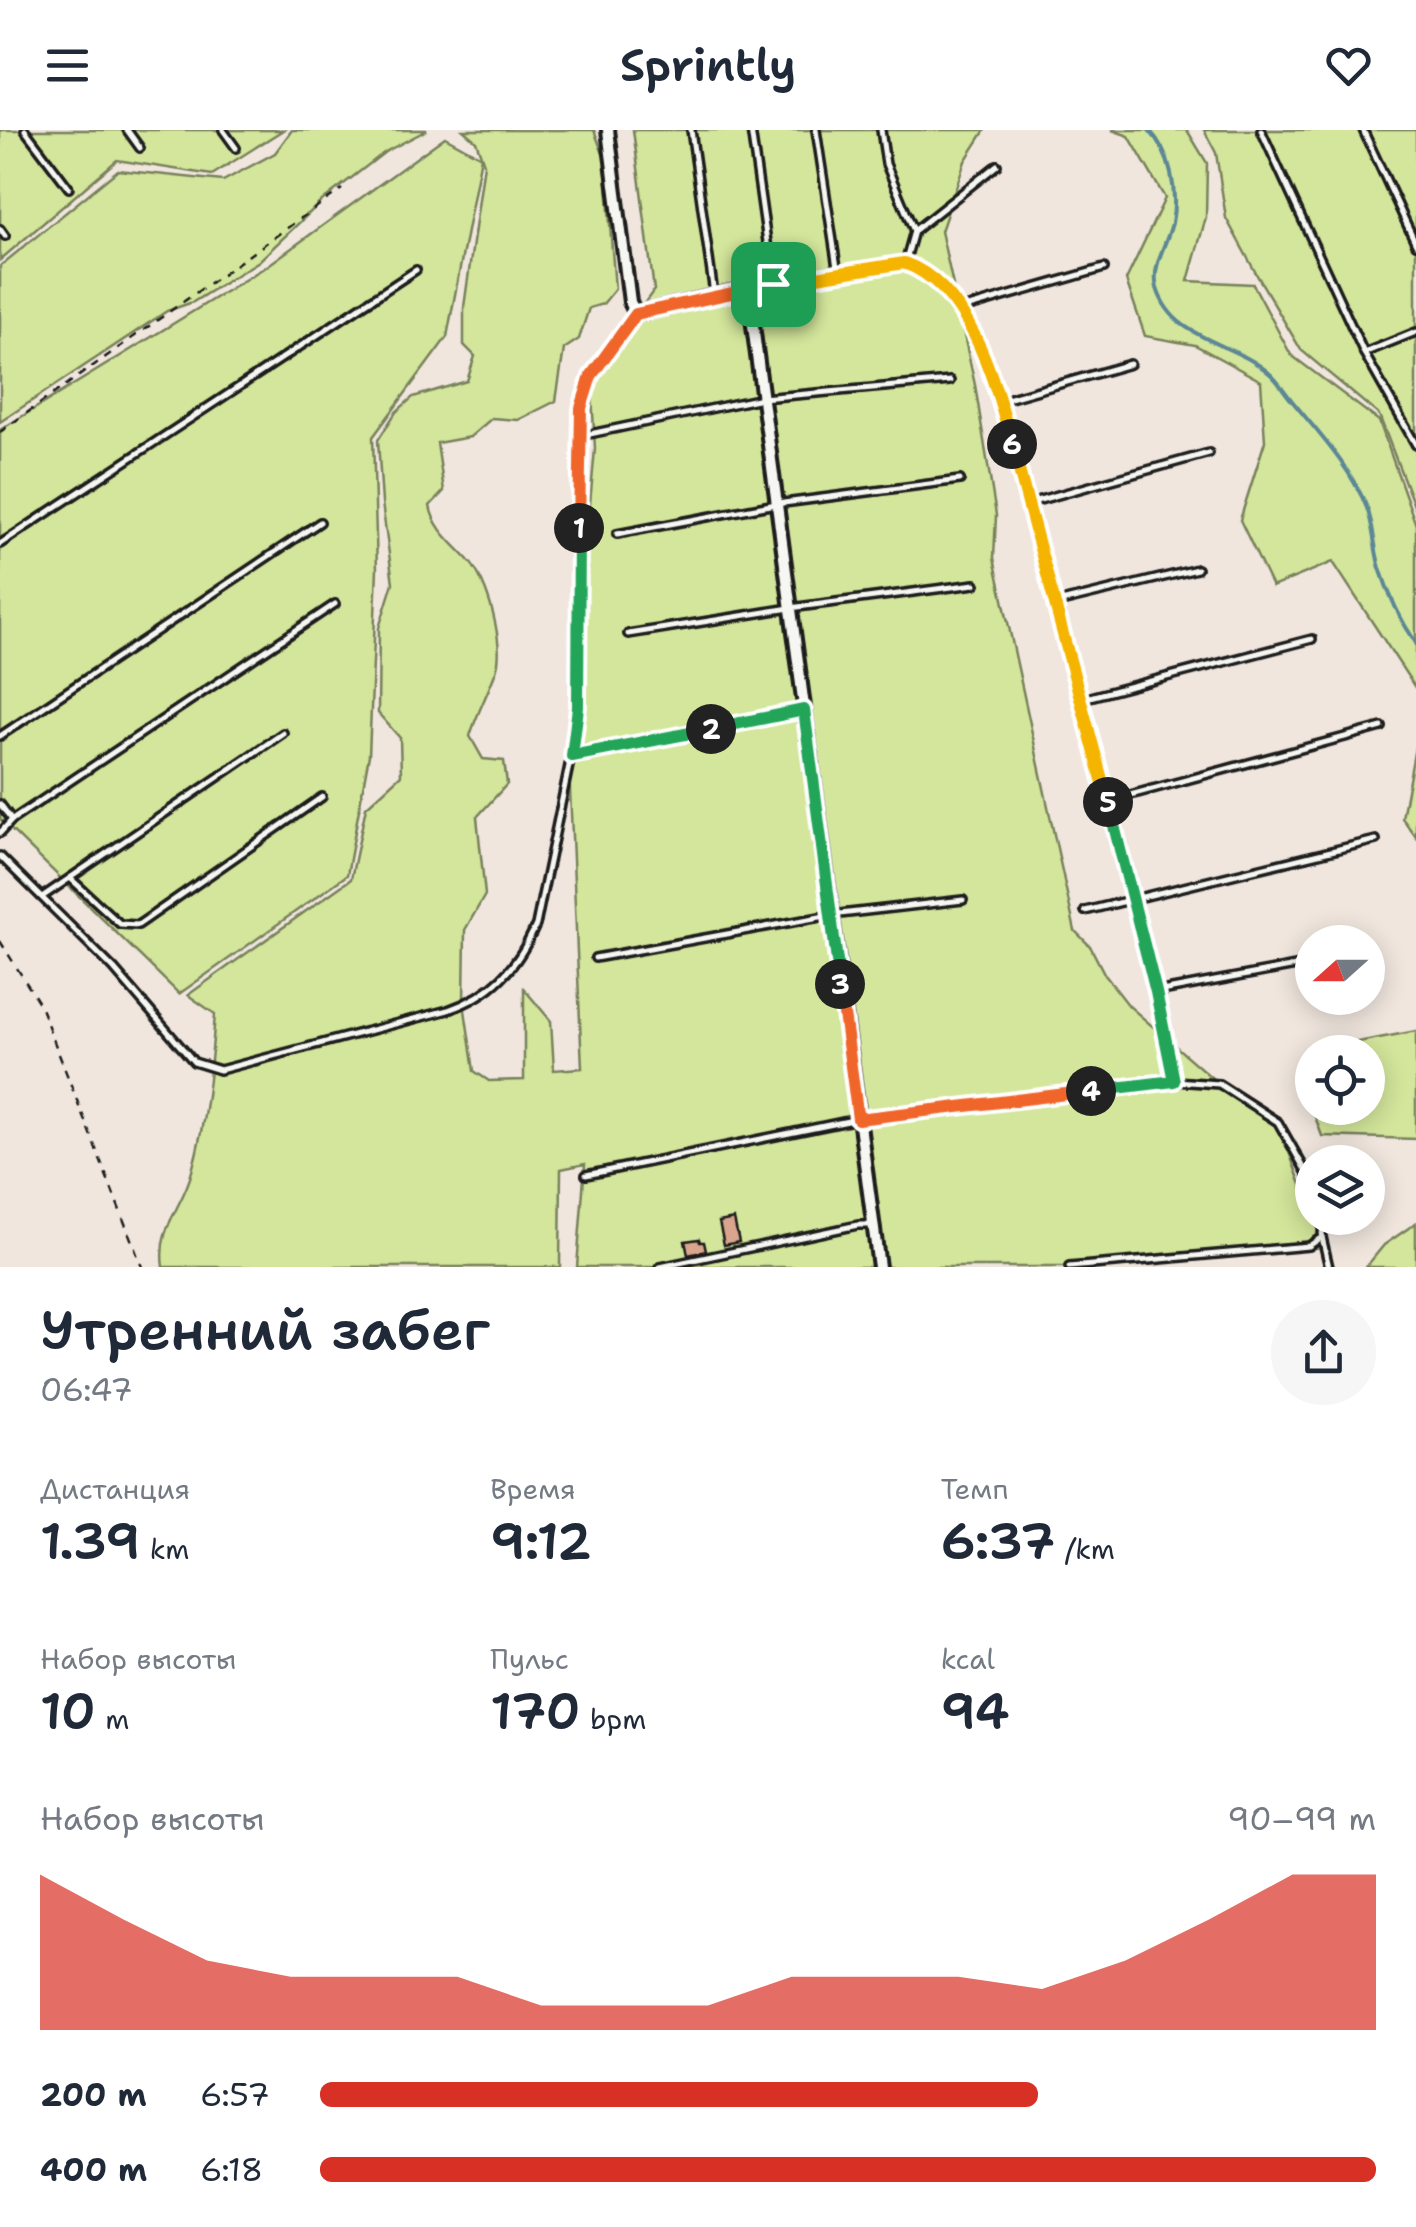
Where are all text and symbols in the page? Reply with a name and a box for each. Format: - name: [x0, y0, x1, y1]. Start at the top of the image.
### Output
- text: Sprintly: [620, 35, 796, 95]
- icon: menu: [40, 38, 95, 93]
- icon: heart: [1321, 38, 1376, 93]
- pin: [731, 242, 816, 327]
- icon: arrive: [746, 257, 801, 312]
- pin: 6: [987, 419, 1037, 469]
- text: 6: [1002, 425, 1022, 463]
- pin: 1: [554, 503, 604, 553]
- text: 1: [573, 509, 585, 547]
- pin: 2: [686, 704, 736, 754]
- text: 2: [701, 710, 721, 748]
- pin: 5: [1083, 777, 1133, 827]
- text: 5: [1099, 783, 1117, 821]
- north arrow: [1295, 925, 1385, 1015]
- map controls: [1295, 925, 1385, 1235]
- pin: 3: [815, 959, 865, 1009]
- text: 3: [830, 965, 850, 1003]
- button: locate: [1295, 1035, 1385, 1125]
- pin: 4: [1066, 1066, 1116, 1116]
- text: 4: [1081, 1072, 1101, 1110]
- button: layers: [1295, 1145, 1385, 1235]
- text: Утренний забег: [40, 1293, 490, 1367]
- button: share: [1271, 1300, 1376, 1405]
- text: 06:47: [40, 1368, 133, 1411]
- text: Дистанция: [40, 1470, 190, 1508]
- text: Время: [490, 1470, 576, 1508]
- text: Темп: [941, 1470, 1008, 1508]
- text: 1.39: [40, 1508, 140, 1575]
- text: 9:12: [490, 1508, 592, 1575]
- text: 6:37: [941, 1508, 1055, 1575]
- text: km: [140, 1530, 189, 1568]
- text: /km: [1055, 1530, 1115, 1568]
- text: Набор высоты: [40, 1640, 236, 1678]
- text: Пульс: [490, 1640, 569, 1678]
- text: kcal: [941, 1640, 995, 1678]
- text: 10: [40, 1678, 96, 1745]
- text: 170: [490, 1678, 581, 1745]
- text: 94: [941, 1678, 1010, 1745]
- text: m: [96, 1700, 129, 1738]
- text: bpm: [581, 1700, 646, 1738]
- text: Набор высоты: [40, 1797, 265, 1840]
- text: 90–99 m: [1227, 1797, 1376, 1840]
- text: 200 m: [40, 2073, 147, 2116]
- text: 6:57: [200, 2073, 270, 2116]
- text: 400 m: [40, 2148, 147, 2191]
- text: 6:18: [200, 2148, 263, 2191]

